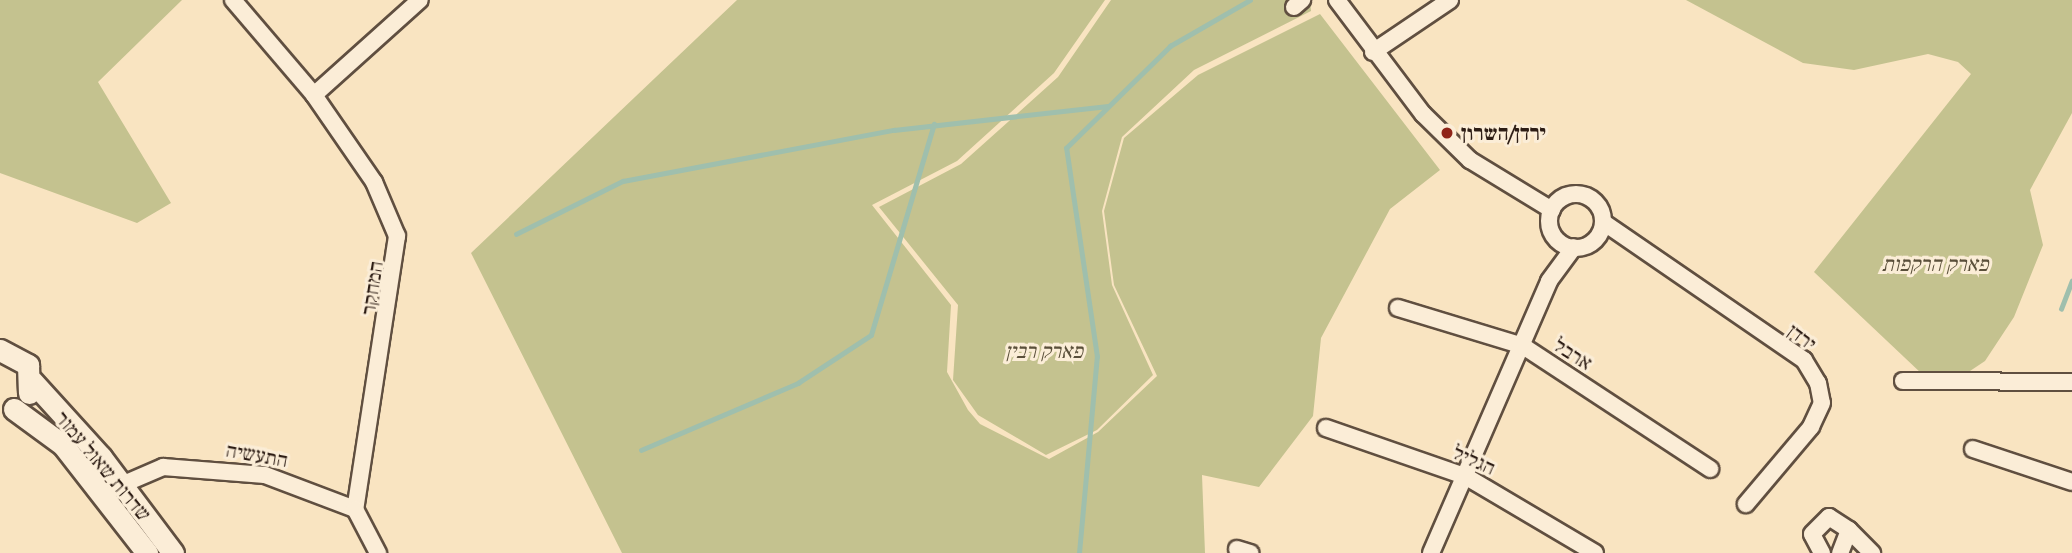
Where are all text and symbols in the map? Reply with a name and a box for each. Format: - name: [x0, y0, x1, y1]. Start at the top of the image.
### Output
- place label: ירדן/השרון: [1461, 120, 1546, 146]
- marker: ירדן/השרון: [1439, 125, 1455, 141]
- park label: פארק הרקפות: [1882, 251, 1988, 277]
- street label: המחקר: [355, 259, 389, 317]
- street label: ירדן: [1783, 318, 1821, 356]
- street label: ארבל: [1549, 332, 1597, 376]
- park label: פארק רבין: [1005, 338, 1083, 364]
- street label: שדרות שאול עמור: [50, 406, 156, 526]
- street label: התעשיה: [224, 437, 290, 473]
- street label: הגליל: [1449, 439, 1499, 481]

